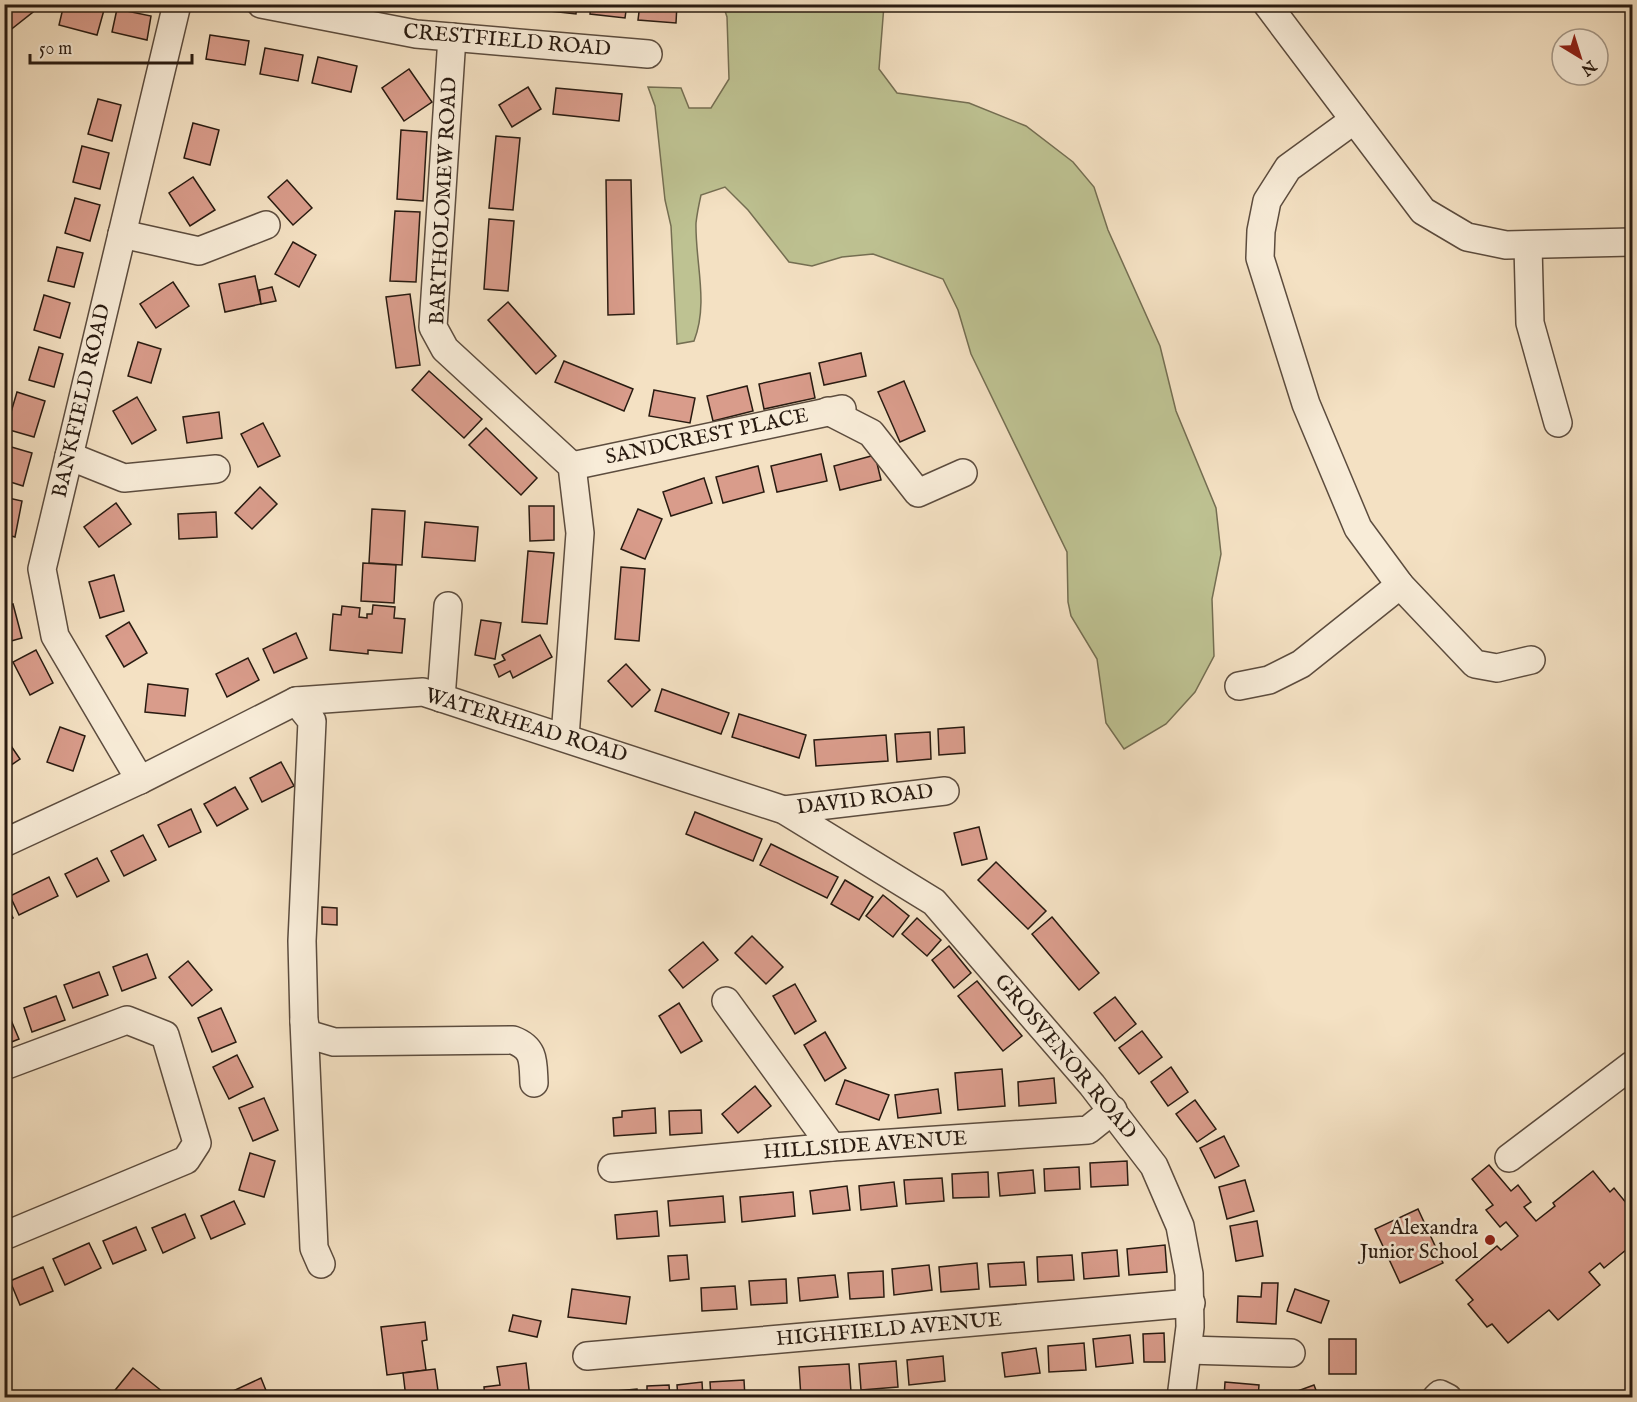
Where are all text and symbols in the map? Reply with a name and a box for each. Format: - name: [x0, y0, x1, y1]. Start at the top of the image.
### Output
- street label: CRESTFIELD ROAD: [402, 18, 612, 64]
- scale bar: [30, 27, 192, 65]
- north arrow: [1550, 27, 1610, 87]
- text: 50 m: [39, 38, 72, 61]
- text: N: [1576, 54, 1600, 79]
- street label: BARTHOLOMEW ROAD: [424, 76, 464, 326]
- street label: BANKFIELD ROAD: [47, 301, 117, 501]
- street label: SANDCREST PLACE: [603, 402, 811, 472]
- street label: WATERHEAD ROAD: [422, 682, 630, 770]
- street label: DAVID ROAD: [795, 778, 935, 822]
- street label: GROSVENOR ROAD: [988, 969, 1142, 1145]
- street label: HILLSIDE AVENUE: [762, 1125, 968, 1167]
- place label: Alexandra Junior School: [1358, 1215, 1479, 1266]
- marker: Alexandra Junior School: [1483, 1233, 1497, 1247]
- street label: HIGHFIELD AVENUE: [775, 1307, 1003, 1353]

